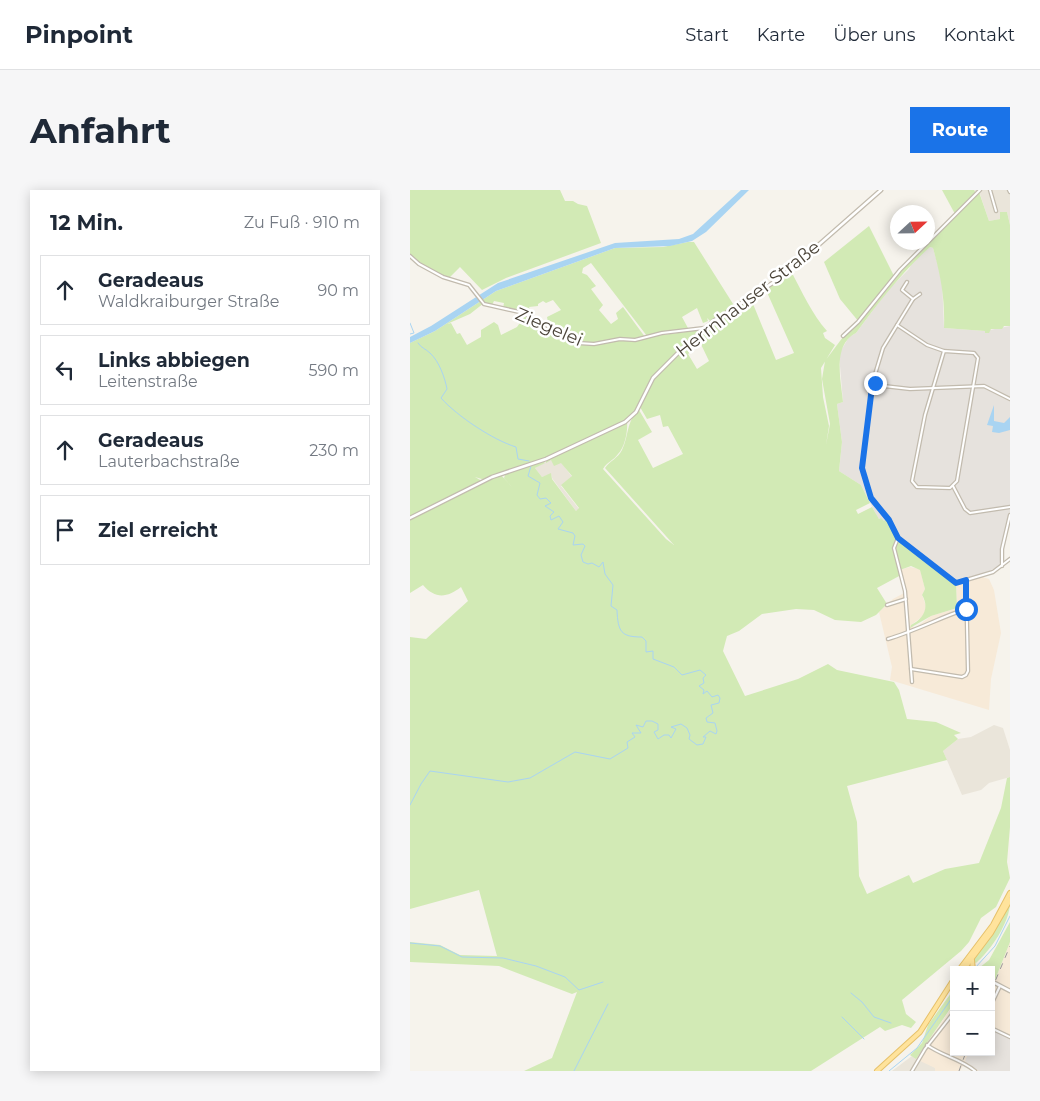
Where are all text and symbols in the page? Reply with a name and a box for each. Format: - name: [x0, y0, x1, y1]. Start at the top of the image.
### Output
- text: Pinpoint: [25, 20, 133, 49]
- text: Start: [685, 24, 729, 46]
- text: Karte: [757, 24, 805, 46]
- text: Über uns: [833, 24, 916, 46]
- text: Kontakt: [944, 24, 1015, 46]
- button: Route: [910, 107, 1010, 153]
- text: Anfahrt: [30, 109, 171, 152]
- north arrow: [890, 205, 935, 250]
- text: 12 Min.: [50, 210, 123, 235]
- text: Zu Fuß · 910 m: [244, 213, 360, 232]
- street label: Herrnhauser Straße: [672, 236, 824, 362]
- text: Geradeaus: [98, 269, 204, 292]
- icon: ahead: [51, 276, 79, 304]
- text: 90 m: [317, 281, 359, 300]
- text: Waldkraiburger Straße: [98, 292, 279, 311]
- street label: Ziegelei: [512, 303, 586, 351]
- text: Links abbiegen: [98, 349, 250, 372]
- icon: left: [51, 356, 79, 384]
- text: 590 m: [308, 361, 359, 380]
- text: Leitenstraße: [98, 372, 198, 391]
- route end: [864, 372, 887, 395]
- text: Geradeaus: [98, 429, 204, 452]
- icon: ahead: [51, 436, 79, 464]
- text: 230 m: [309, 441, 359, 460]
- text: Lauterbachstraße: [98, 452, 240, 471]
- icon: arrive: [51, 516, 79, 544]
- text: Ziel erreicht: [98, 519, 218, 542]
- route start: [955, 598, 978, 621]
- map controls: [950, 966, 995, 1056]
- button: +: [950, 966, 995, 1011]
- button: −: [950, 1011, 995, 1056]

